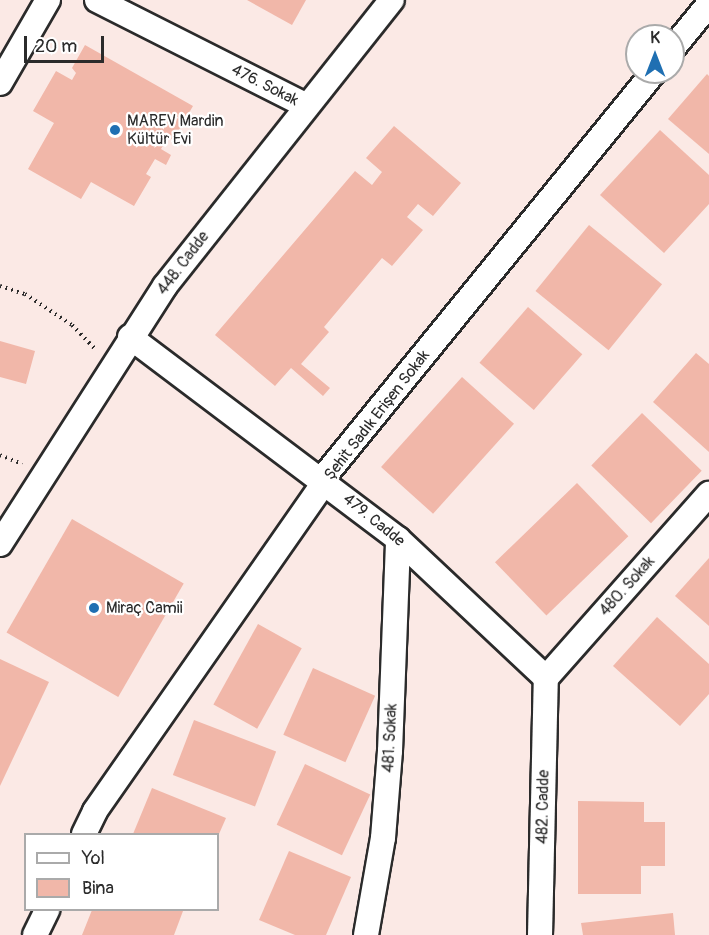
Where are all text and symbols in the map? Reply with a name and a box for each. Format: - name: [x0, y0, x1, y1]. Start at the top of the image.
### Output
- scale bar: [27, 24, 106, 62]
- north arrow: [625, 24, 685, 84]
- text: K: [650, 28, 660, 48]
- text: 20 m: [35, 35, 77, 58]
- street label: 476. Sokak: [228, 60, 302, 110]
- place label: MAREV Mardin Kültür Evi: [127, 111, 223, 149]
- marker: MAREV Mardin Kültür Evi: [108, 123, 122, 137]
- street label: 448. Cadde: [153, 227, 213, 299]
- street label: Şehit Sadık Erişen Sokak: [320, 346, 434, 484]
- street label: 479. Cadde: [339, 489, 409, 551]
- street label: 480. Sokak: [595, 552, 659, 620]
- place label: Miraç Camii: [106, 598, 182, 618]
- marker: Miraç Camii: [87, 601, 101, 615]
- street label: 481. Sokak: [379, 703, 401, 773]
- street label: 482. Cadde: [533, 770, 553, 844]
- legend: [24, 833, 219, 911]
- text: Yol: [82, 847, 105, 870]
- text: Bina: [82, 877, 114, 900]

